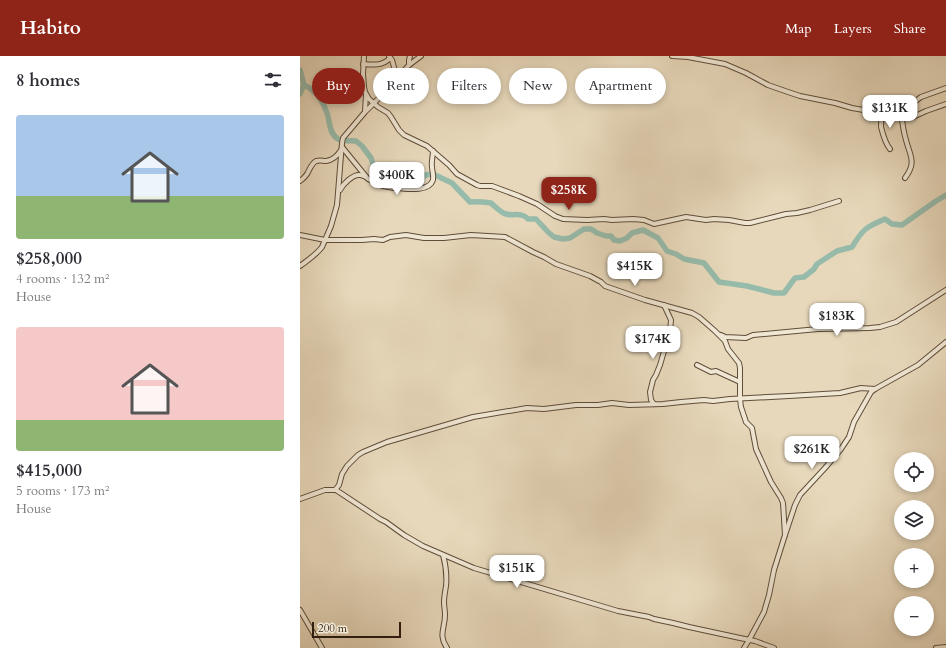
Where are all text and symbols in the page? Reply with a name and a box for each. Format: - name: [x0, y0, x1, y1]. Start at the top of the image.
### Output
- text: Habito: [20, 15, 81, 41]
- text: Map: [785, 19, 812, 38]
- text: Layers: [834, 19, 872, 38]
- text: Share: [894, 19, 926, 38]
- chip: Buy: [312, 68, 365, 104]
- chip: Rent: [373, 68, 429, 104]
- chip: Filters: [437, 68, 501, 104]
- chip: New: [509, 68, 567, 104]
- chip: Apartment: [575, 68, 666, 104]
- text: 8 homes: [16, 69, 80, 92]
- icon: filters: [262, 69, 284, 91]
- pin: $131K: [862, 95, 918, 129]
- text: $131K: [871, 99, 909, 117]
- icon: home: [114, 141, 186, 213]
- pin: $400K: [369, 162, 425, 196]
- text: $400K: [378, 166, 416, 184]
- pin: $258K: [541, 177, 597, 211]
- text: $258K: [550, 181, 588, 199]
- text: $258,000: [16, 247, 82, 270]
- pin: $415K: [607, 253, 663, 287]
- text: $415K: [616, 257, 654, 275]
- text: 4 rooms · 132 m²: [16, 270, 109, 288]
- text: House: [16, 288, 51, 306]
- pin: $183K: [809, 303, 865, 337]
- text: $183K: [818, 307, 856, 325]
- pin: $174K: [625, 326, 681, 360]
- text: $174K: [634, 330, 672, 348]
- icon: home: [114, 353, 186, 425]
- pin: $261K: [784, 436, 840, 470]
- text: $261K: [793, 440, 831, 458]
- map controls: [894, 452, 934, 636]
- button: locate: [894, 452, 934, 492]
- text: $415,000: [16, 459, 82, 482]
- text: 5 rooms · 173 m²: [16, 482, 109, 500]
- text: House: [16, 500, 51, 518]
- button: layers: [894, 500, 934, 540]
- button: +: [894, 548, 934, 588]
- pin: $151K: [489, 555, 545, 589]
- text: $151K: [498, 559, 536, 577]
- button: −: [894, 596, 934, 636]
- scale bar: [312, 620, 401, 639]
- text: 200 m: [318, 621, 347, 636]

